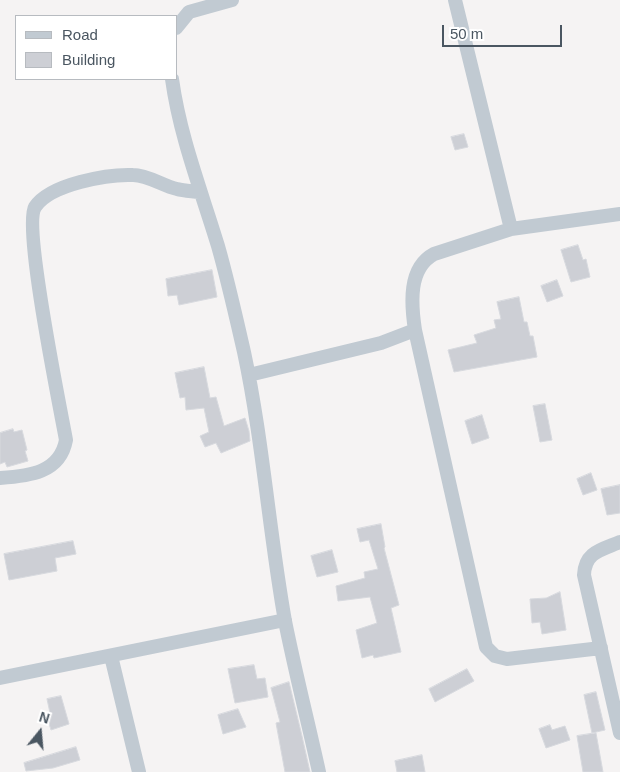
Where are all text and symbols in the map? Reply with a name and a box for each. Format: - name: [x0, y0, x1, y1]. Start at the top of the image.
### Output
- legend: [15, 15, 178, 80]
- scale bar: [445, 15, 565, 47]
- text: 50 m: [450, 25, 483, 42]
- text: Road: [62, 26, 98, 43]
- text: Building: [62, 51, 115, 68]
- north arrow: [15, 707, 65, 757]
- text: N: [37, 709, 52, 727]

